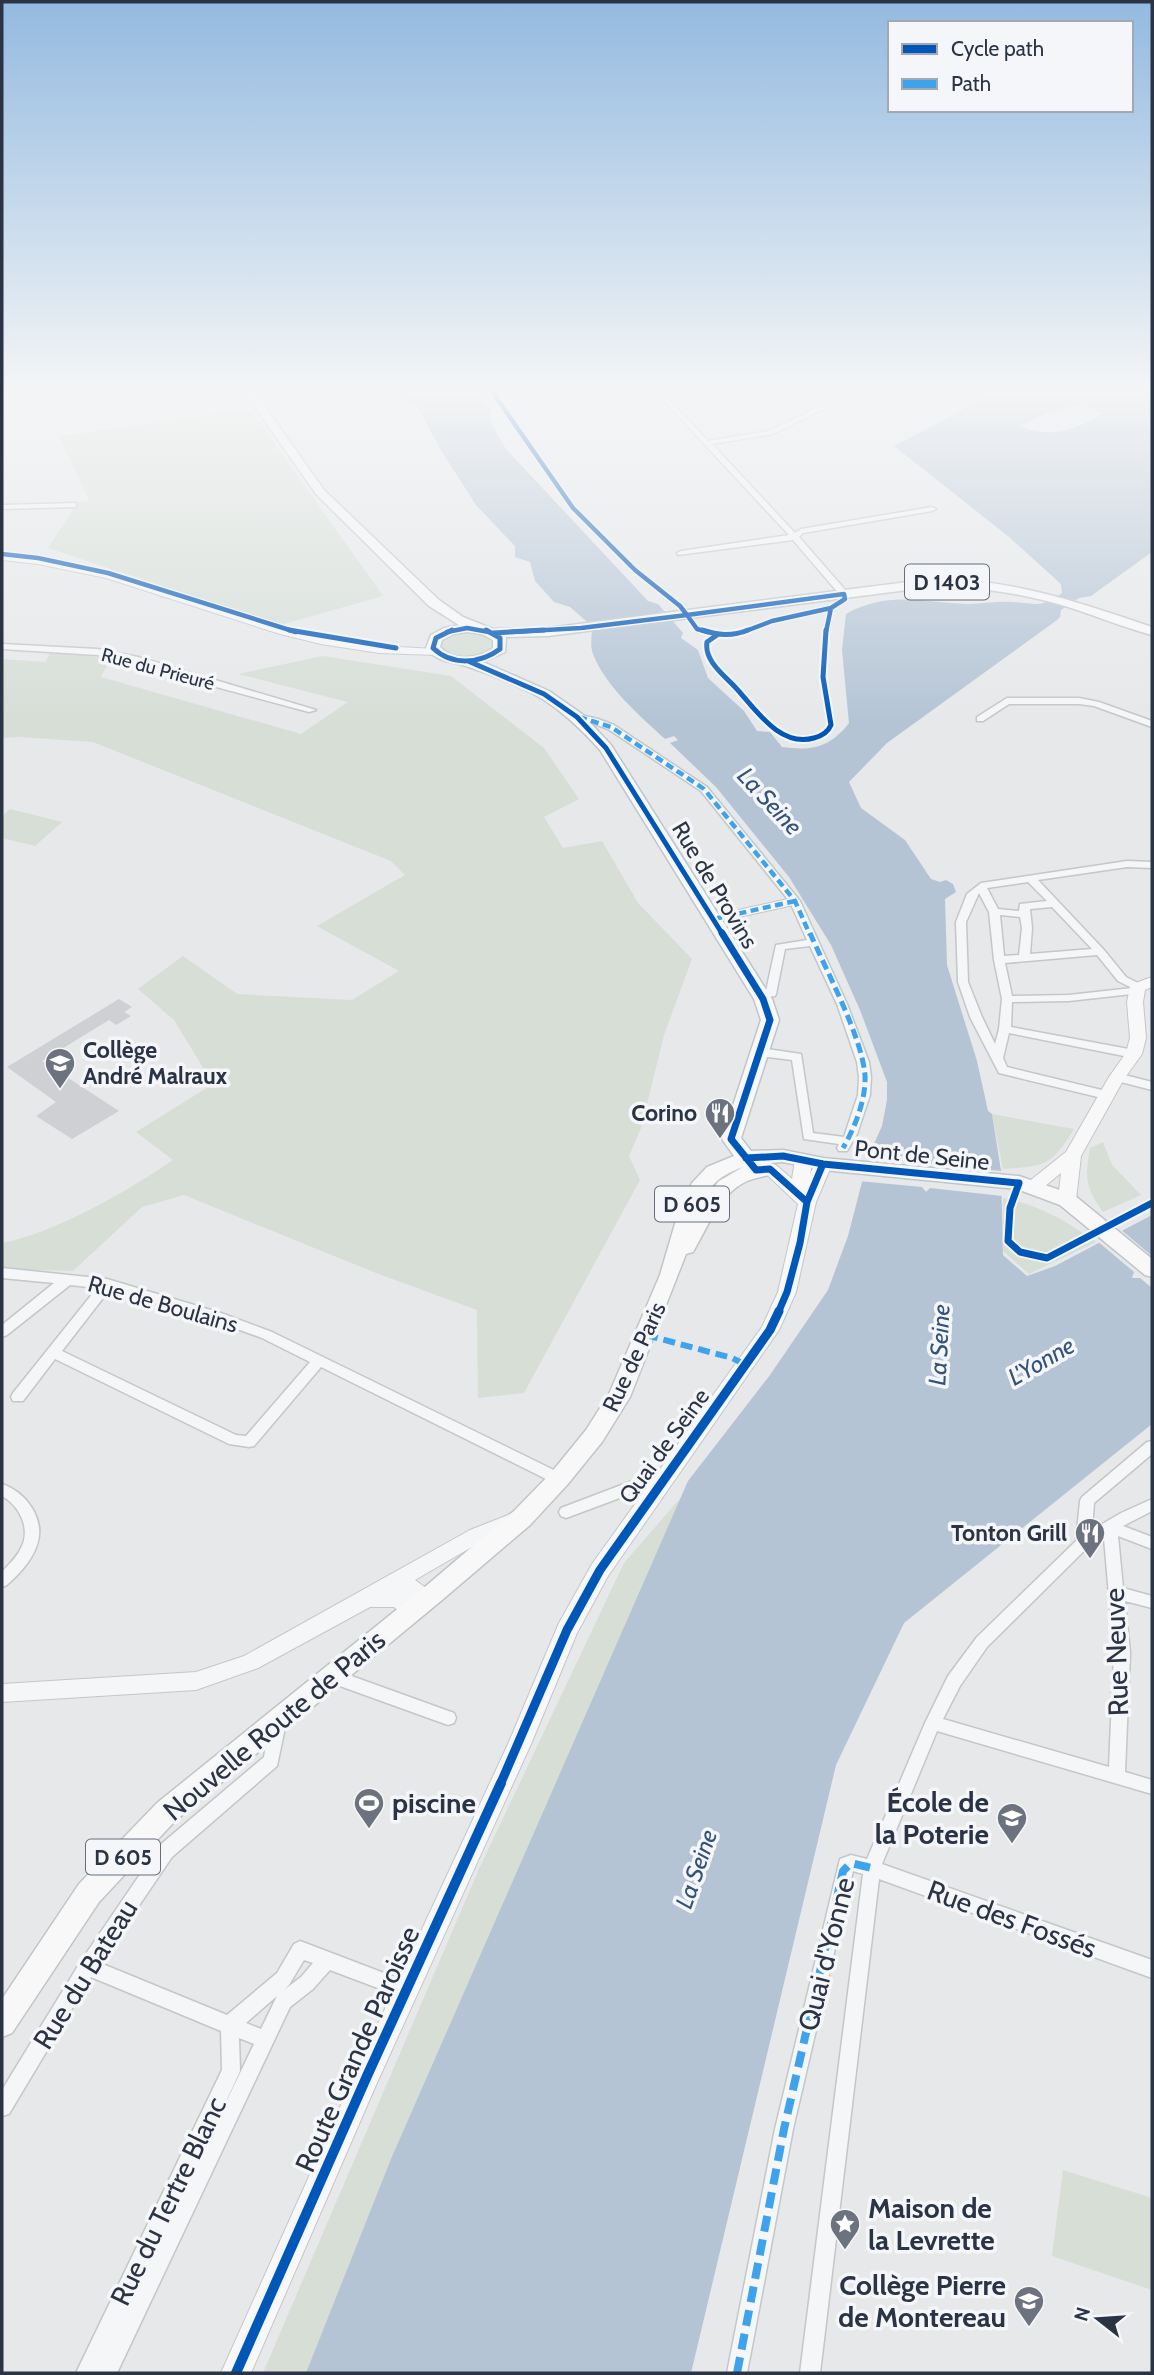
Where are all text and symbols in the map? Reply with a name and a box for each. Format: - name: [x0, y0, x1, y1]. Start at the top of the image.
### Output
- legend: [888, 21, 1133, 112]
- text: Cycle path: [951, 36, 1044, 61]
- text: Path: [951, 71, 991, 96]
- road number: D 1403: [905, 564, 989, 600]
- street label: Rue du Prieuré: [99, 643, 217, 695]
- water label: La Seine: [732, 761, 808, 841]
- street label: Rue de Provins: [666, 816, 764, 954]
- place label: Collège André Malraux: [83, 1036, 228, 1090]
- school or university icon: Collège André Malraux: [43, 1046, 77, 1090]
- restaurant icon: Corino: [703, 1096, 737, 1140]
- place label: Corino: [631, 1099, 697, 1127]
- street label: Pont de Seine: [853, 1134, 991, 1176]
- road number: D 605: [655, 1186, 729, 1222]
- street label: Rue de Boulains: [85, 1269, 241, 1339]
- street label: Rue de Paris: [596, 1298, 672, 1416]
- water label: La Seine: [922, 1304, 956, 1386]
- water label: L'Yonne: [1003, 1330, 1079, 1392]
- street label: Quai de Seine: [613, 1383, 715, 1509]
- restaurant icon: Tonton Grill: [1073, 1516, 1107, 1560]
- place label: Tonton Grill: [951, 1519, 1067, 1547]
- street label: Rue Neuve: [1097, 1587, 1135, 1717]
- street label: Nouvelle Route de Paris: [156, 1622, 392, 1828]
- place label: École de la Poterie: [875, 1785, 989, 1851]
- sports icon: piscine: [352, 1786, 386, 1830]
- place label: piscine: [392, 1786, 476, 1820]
- school or university icon: École de la Poterie: [995, 1801, 1029, 1845]
- water label: La Seine: [669, 1826, 723, 1912]
- road number: D 605: [86, 1840, 160, 1874]
- street label: Rue des Fossés: [923, 1873, 1101, 1965]
- street label: Quai d'Yonne: [791, 1874, 861, 2034]
- street label: Rue du Bateau: [26, 1893, 144, 2055]
- street label: Route Grande Paroisse: [288, 1921, 426, 2177]
- street label: Rue du Tertre Blanc: [103, 2091, 233, 2311]
- place label: Maison de la Levrette: [868, 2191, 995, 2257]
- place icon: Maison de la Levrette: [828, 2207, 862, 2251]
- place label: Collège Pierre de Montereau: [838, 2268, 1006, 2334]
- school or university icon: Collège Pierre de Montereau: [1012, 2284, 1046, 2328]
- north arrow: [1063, 2284, 1133, 2354]
- text: N: [1069, 2304, 1095, 2324]

